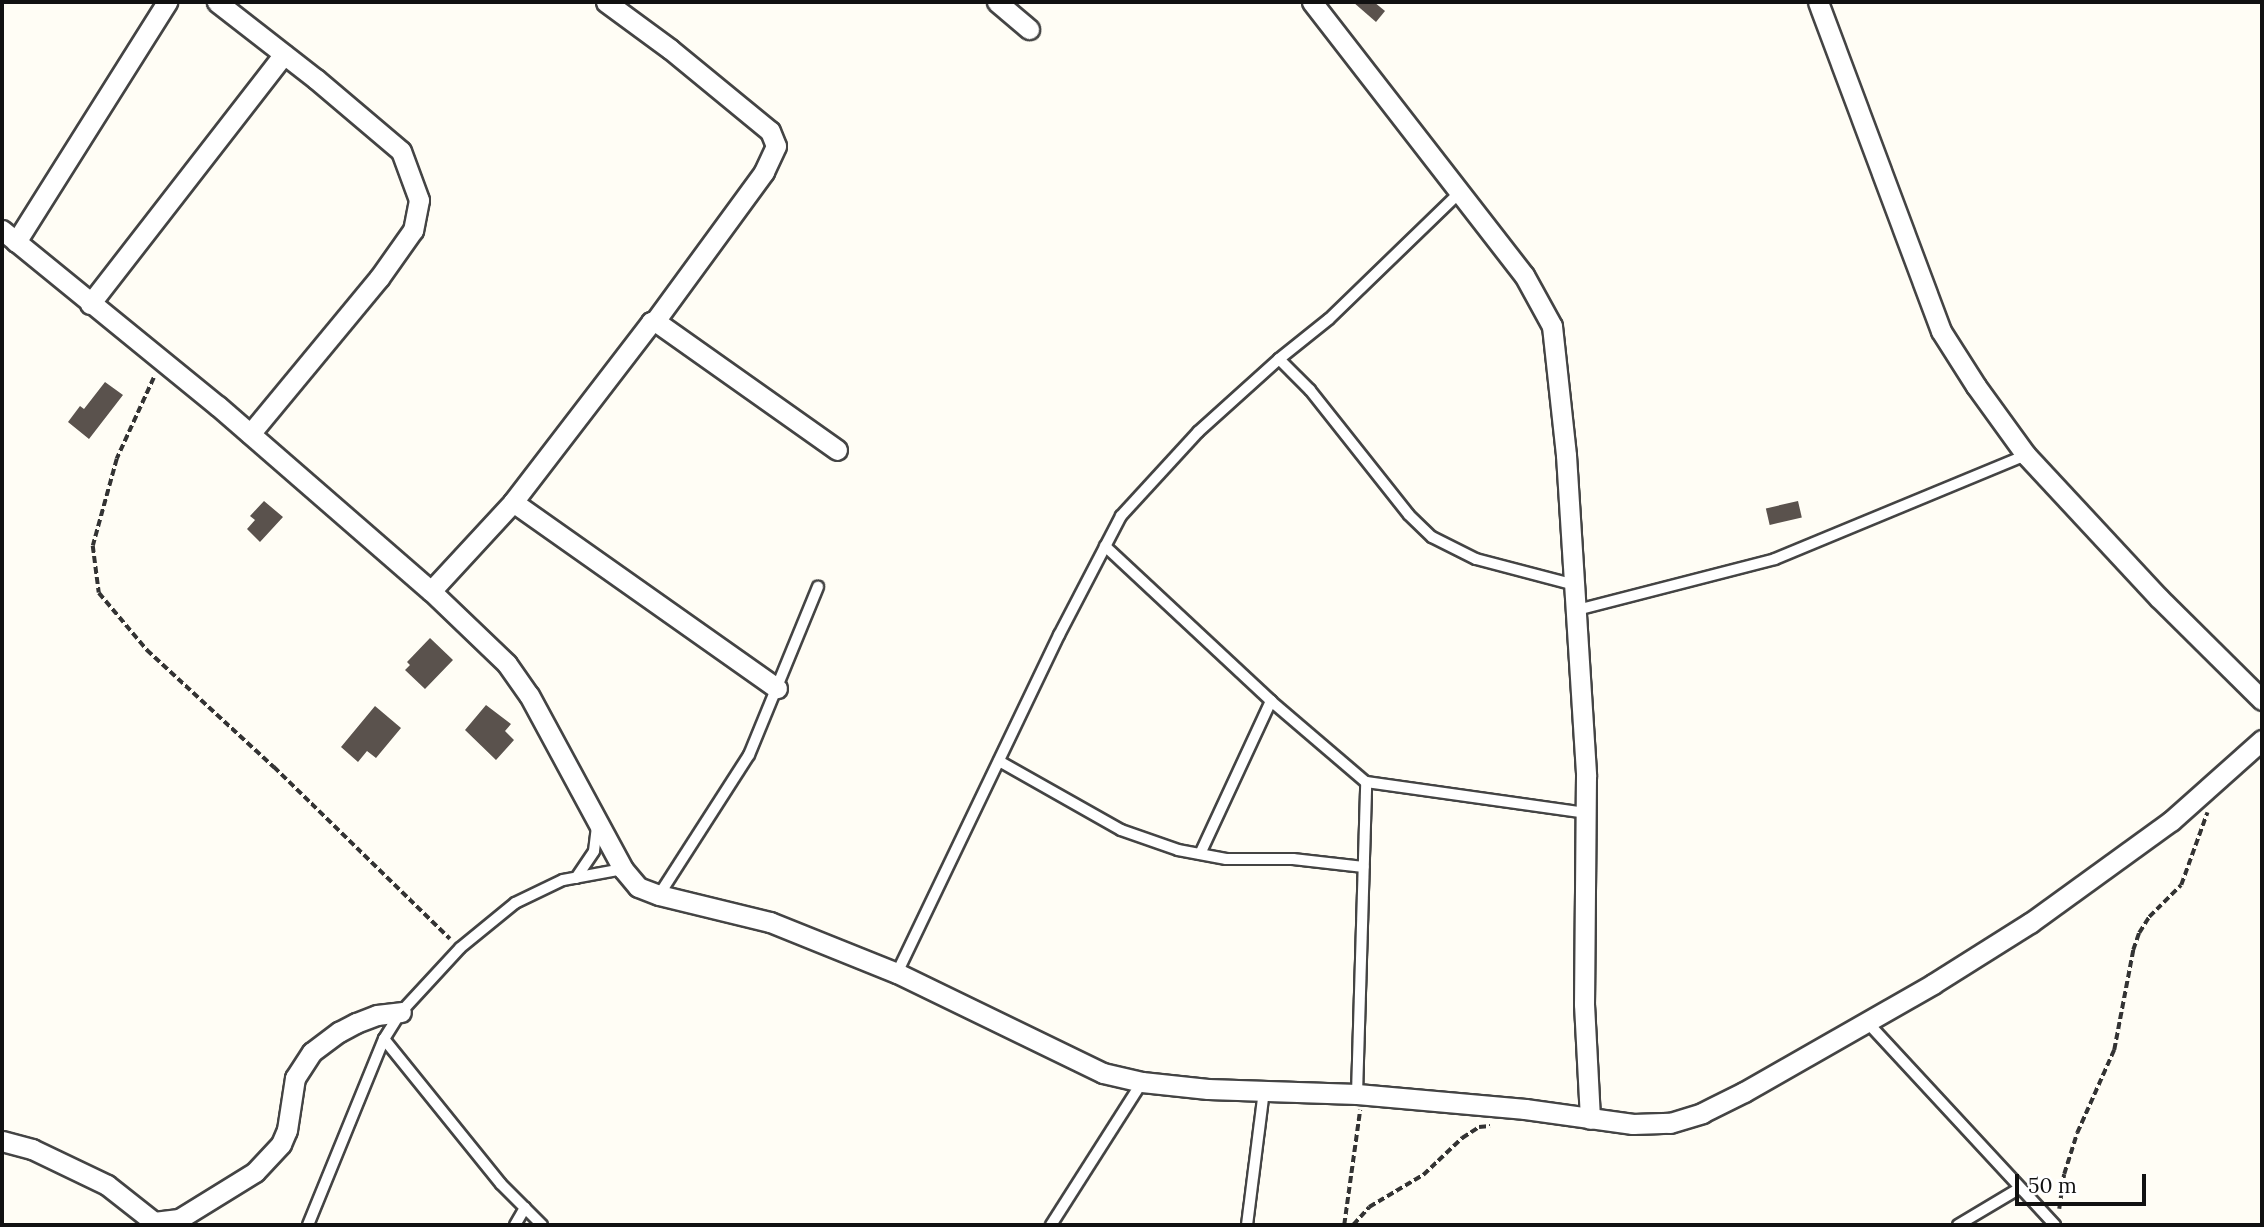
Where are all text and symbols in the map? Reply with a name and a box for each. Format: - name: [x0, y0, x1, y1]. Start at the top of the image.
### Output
- scale bar: [2019, 1160, 2150, 1204]
- text: 50 m: [2028, 1172, 2077, 1199]

